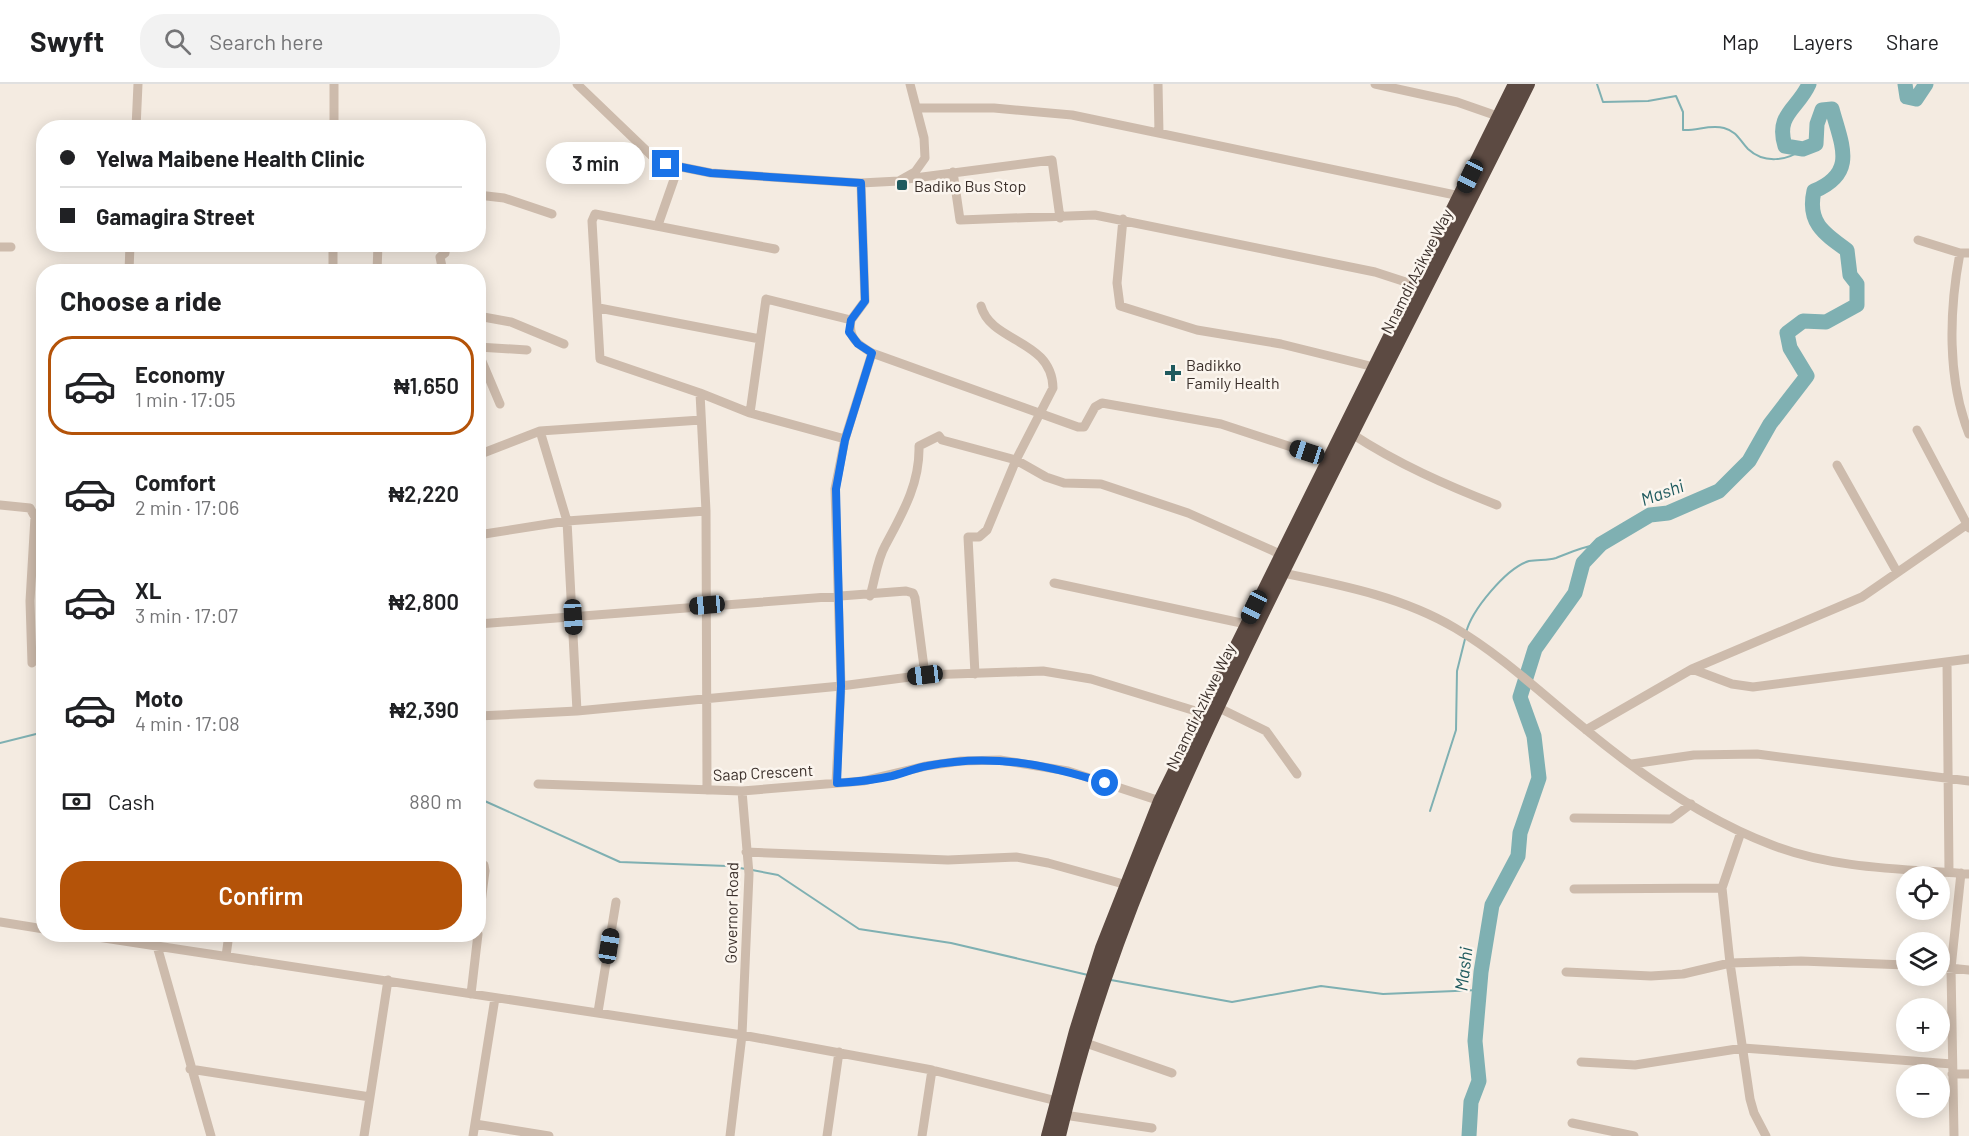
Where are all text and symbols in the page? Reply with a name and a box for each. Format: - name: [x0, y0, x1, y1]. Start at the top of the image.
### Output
- search box: [140, 14, 560, 68]
- text: Swyft: [30, 24, 104, 58]
- icon: search: [161, 25, 194, 58]
- text: Search here: [209, 28, 324, 54]
- text: Map: [1722, 29, 1759, 54]
- text: Layers: [1792, 29, 1853, 54]
- text: Share: [1886, 29, 1939, 54]
- callout: 3 min: [546, 143, 645, 185]
- text: Yelwa Maibene Health Clinic: [96, 145, 365, 171]
- route end: [652, 150, 679, 177]
- text: 3 min: [572, 151, 619, 175]
- car: [1454, 156, 1486, 196]
- place label: Badiko Bus Stop: [914, 176, 1026, 195]
- marker: Badiko Bus Stop: [895, 178, 909, 192]
- text: Gamagira Street: [96, 203, 255, 229]
- street label: Nnamdi Azikwe Way: [1376, 205, 1456, 337]
- text: Choose a ride: [60, 284, 222, 316]
- place label: Badikko Family Health: [1186, 355, 1280, 392]
- icon: car: [63, 359, 117, 413]
- text: Economy: [135, 361, 225, 387]
- marker: Badikko Family Health: [1164, 364, 1182, 382]
- text: ₦1,650: [394, 372, 459, 398]
- text: 1 min · 17:05: [135, 387, 235, 411]
- car: [1287, 438, 1327, 466]
- icon: car: [63, 467, 117, 521]
- text: Comfort: [135, 469, 216, 495]
- water label: Mashi: [1637, 474, 1687, 510]
- text: ₦2,220: [388, 480, 459, 506]
- text: 2 min · 17:06: [135, 495, 239, 519]
- icon: car: [63, 575, 117, 629]
- text: XL: [135, 577, 161, 603]
- car: [1238, 587, 1270, 627]
- text: ₦2,800: [388, 588, 459, 614]
- car: [688, 594, 726, 616]
- car: [563, 599, 583, 635]
- text: 3 min · 17:07: [135, 603, 238, 627]
- street label: Nnamdi Azikwe Way: [1161, 640, 1239, 772]
- car: [906, 664, 944, 686]
- icon: car: [63, 683, 117, 737]
- text: Moto: [135, 685, 183, 711]
- text: ₦2,390: [389, 696, 459, 722]
- text: 4 min · 17:08: [135, 711, 240, 735]
- street label: Saap Crescent: [712, 760, 814, 784]
- route start: [1091, 769, 1118, 796]
- icon: cash: [60, 785, 93, 818]
- text: Cash: [108, 788, 155, 814]
- text: 880 m: [409, 789, 462, 813]
- button: Confirm: [60, 861, 462, 930]
- street label: Governor Road: [721, 862, 741, 964]
- map controls: [1896, 866, 1950, 1118]
- button: locate: [1896, 866, 1950, 920]
- car: [597, 927, 621, 965]
- button: layers: [1896, 932, 1950, 986]
- water label: Mashi: [1449, 945, 1477, 992]
- button: +: [1896, 998, 1950, 1052]
- button: −: [1896, 1064, 1950, 1118]

